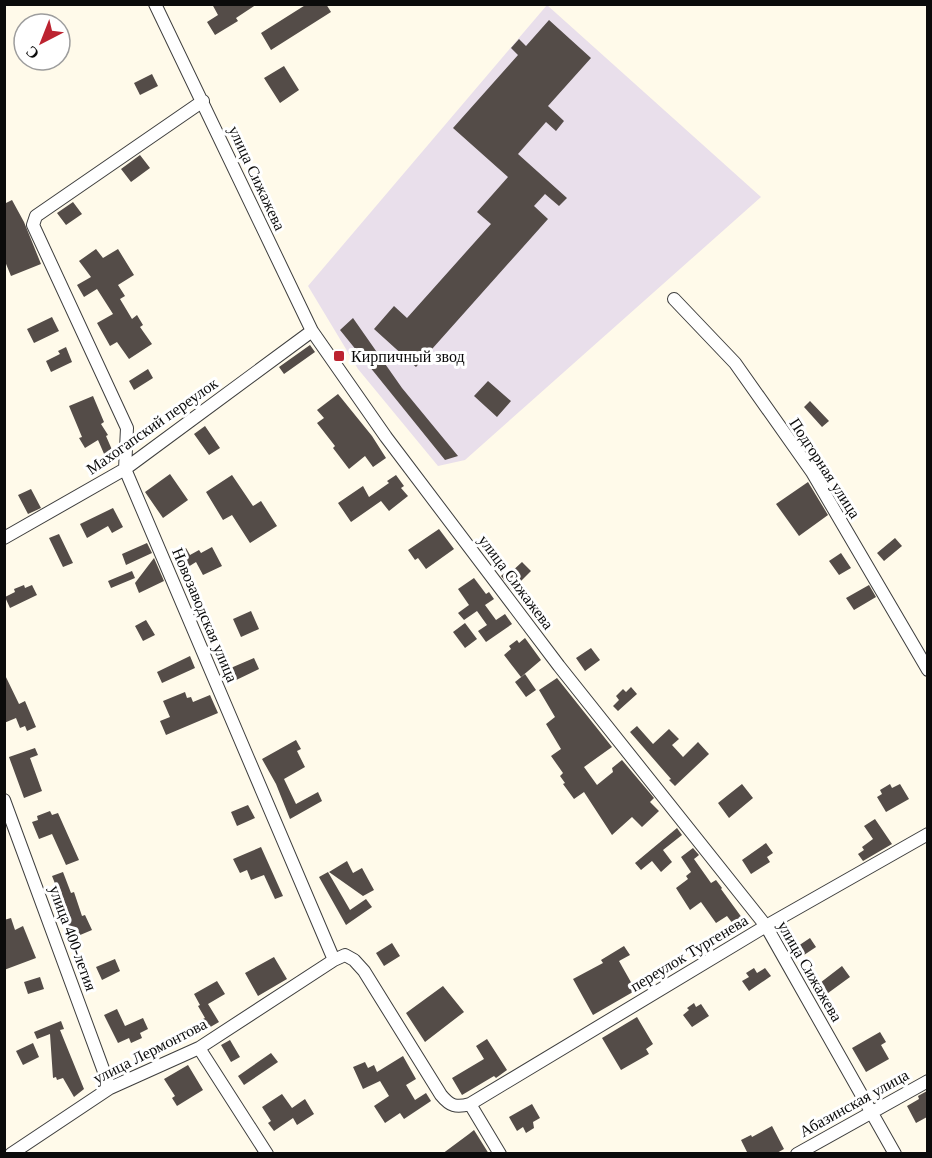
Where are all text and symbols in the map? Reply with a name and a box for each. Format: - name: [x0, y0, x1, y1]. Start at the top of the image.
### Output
- north arrow: [12, 12, 72, 72]
- text: С: [22, 43, 42, 63]
- street label: улица Сижажева: [224, 123, 289, 233]
- place label: Кирпичный звод: [351, 348, 465, 366]
- marker: Кирпичный звод: [332, 349, 346, 363]
- street label: Махогапский переулок: [83, 374, 222, 479]
- street label: Подгорная улица: [785, 415, 864, 522]
- street label: улица Сижажева: [474, 532, 557, 633]
- street label: Новозаводская улица: [168, 545, 241, 685]
- street label: улица 400-летия: [45, 883, 100, 994]
- street label: переулок Тургенева: [627, 911, 751, 996]
- street label: улица Сижажева: [773, 918, 846, 1025]
- street label: улица Лермонтова: [90, 1015, 210, 1088]
- street label: Абазинская улица: [797, 1066, 912, 1141]

